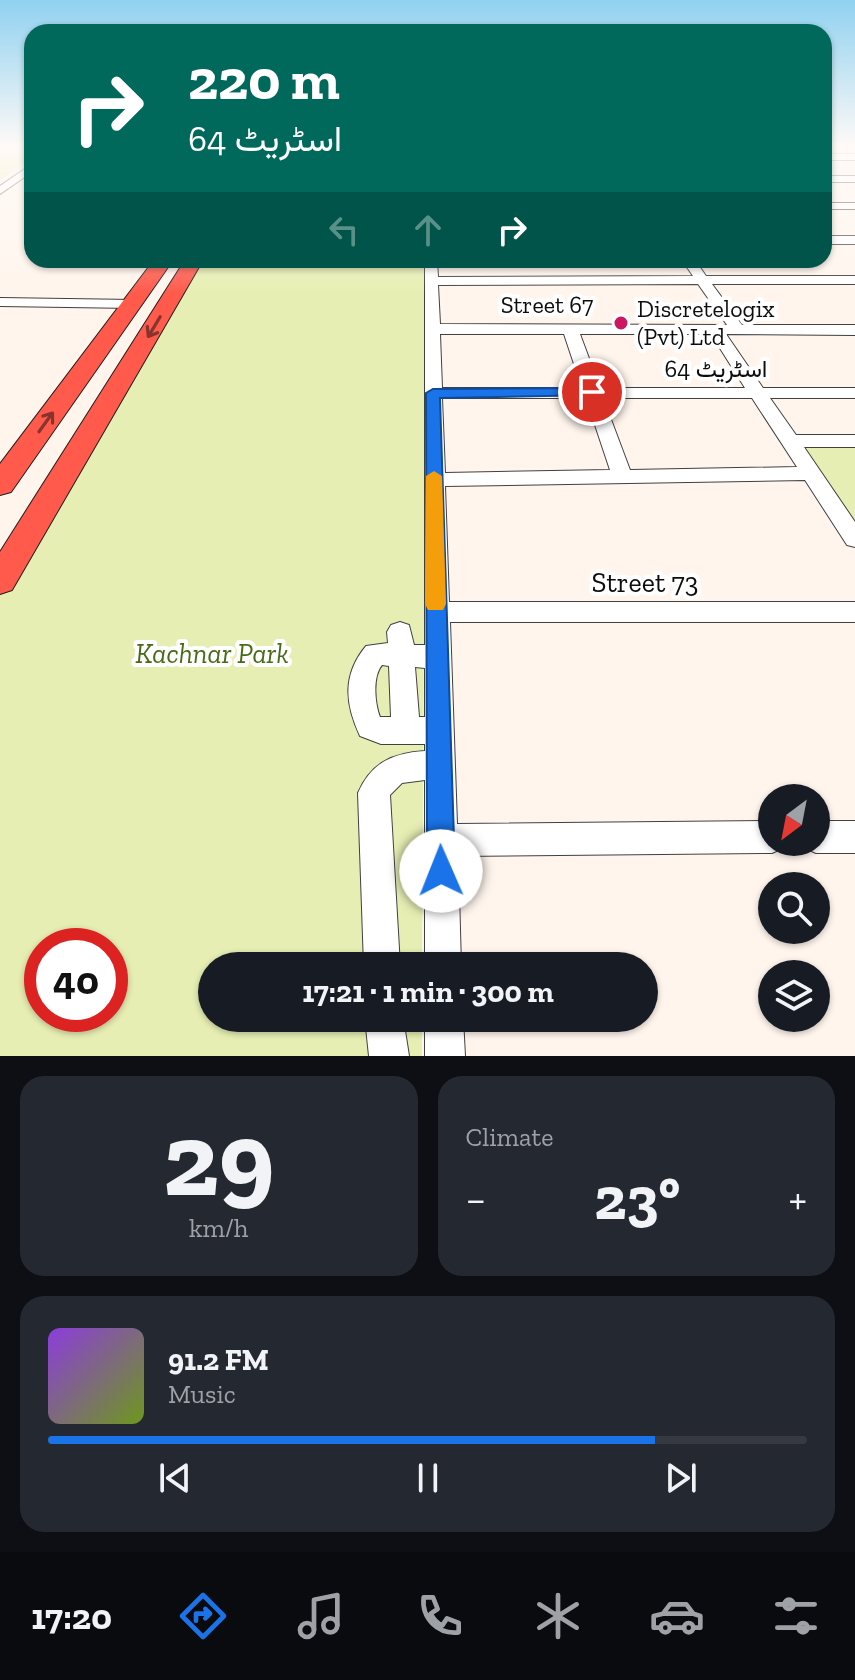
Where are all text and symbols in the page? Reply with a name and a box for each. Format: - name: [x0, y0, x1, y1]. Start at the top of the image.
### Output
- text: 220 m: [188, 46, 340, 113]
- icon: right: [56, 56, 160, 160]
- text: اسٹریٹ 64: [188, 117, 342, 160]
- icon: left: [322, 208, 366, 252]
- icon: ahead: [406, 208, 450, 252]
- icon: right: [490, 208, 534, 252]
- street label: Street 67: [501, 290, 593, 319]
- place label: Discretelogix (Pvt) Ltd: [637, 294, 775, 351]
- marker: Discretelogix (Pvt) Ltd: [612, 314, 630, 332]
- one-way arrow: [146, 315, 162, 338]
- street label: اسٹریٹ 64: [665, 354, 767, 384]
- pin: [558, 358, 626, 426]
- icon: arrive: [570, 370, 614, 414]
- one-way arrow: [38, 412, 55, 434]
- street label: Street 73: [591, 566, 699, 599]
- park label: Kachnar Park: [135, 637, 289, 670]
- north arrow: [758, 784, 830, 856]
- map controls: [758, 784, 830, 1032]
- position arrow: [399, 829, 483, 913]
- button: search: [758, 872, 830, 944]
- speed limit sign: 40: [24, 928, 128, 1032]
- button: layers: [758, 960, 830, 1032]
- text: 17:21 · 1 min · 300 m: [302, 974, 554, 1010]
- text: 29: [163, 1097, 275, 1222]
- text: Climate: [466, 1121, 553, 1153]
- text: 23°: [594, 1162, 680, 1234]
- text: −: [466, 1172, 486, 1225]
- text: +: [788, 1172, 807, 1225]
- text: km/h: [189, 1212, 248, 1244]
- text: 91.2 FM: [168, 1342, 269, 1378]
- text: Music: [168, 1378, 236, 1410]
- icon: previous: [153, 1456, 197, 1500]
- icon: pause: [406, 1456, 450, 1500]
- icon: next: [659, 1456, 703, 1500]
- icon: directions: [175, 1588, 231, 1644]
- icon: music: [293, 1588, 349, 1644]
- icon: phone: [412, 1588, 468, 1644]
- icon: climate: [530, 1588, 586, 1644]
- icon: car: [649, 1588, 705, 1644]
- icon: filters: [768, 1588, 824, 1644]
- text: 17:20: [31, 1595, 112, 1638]

